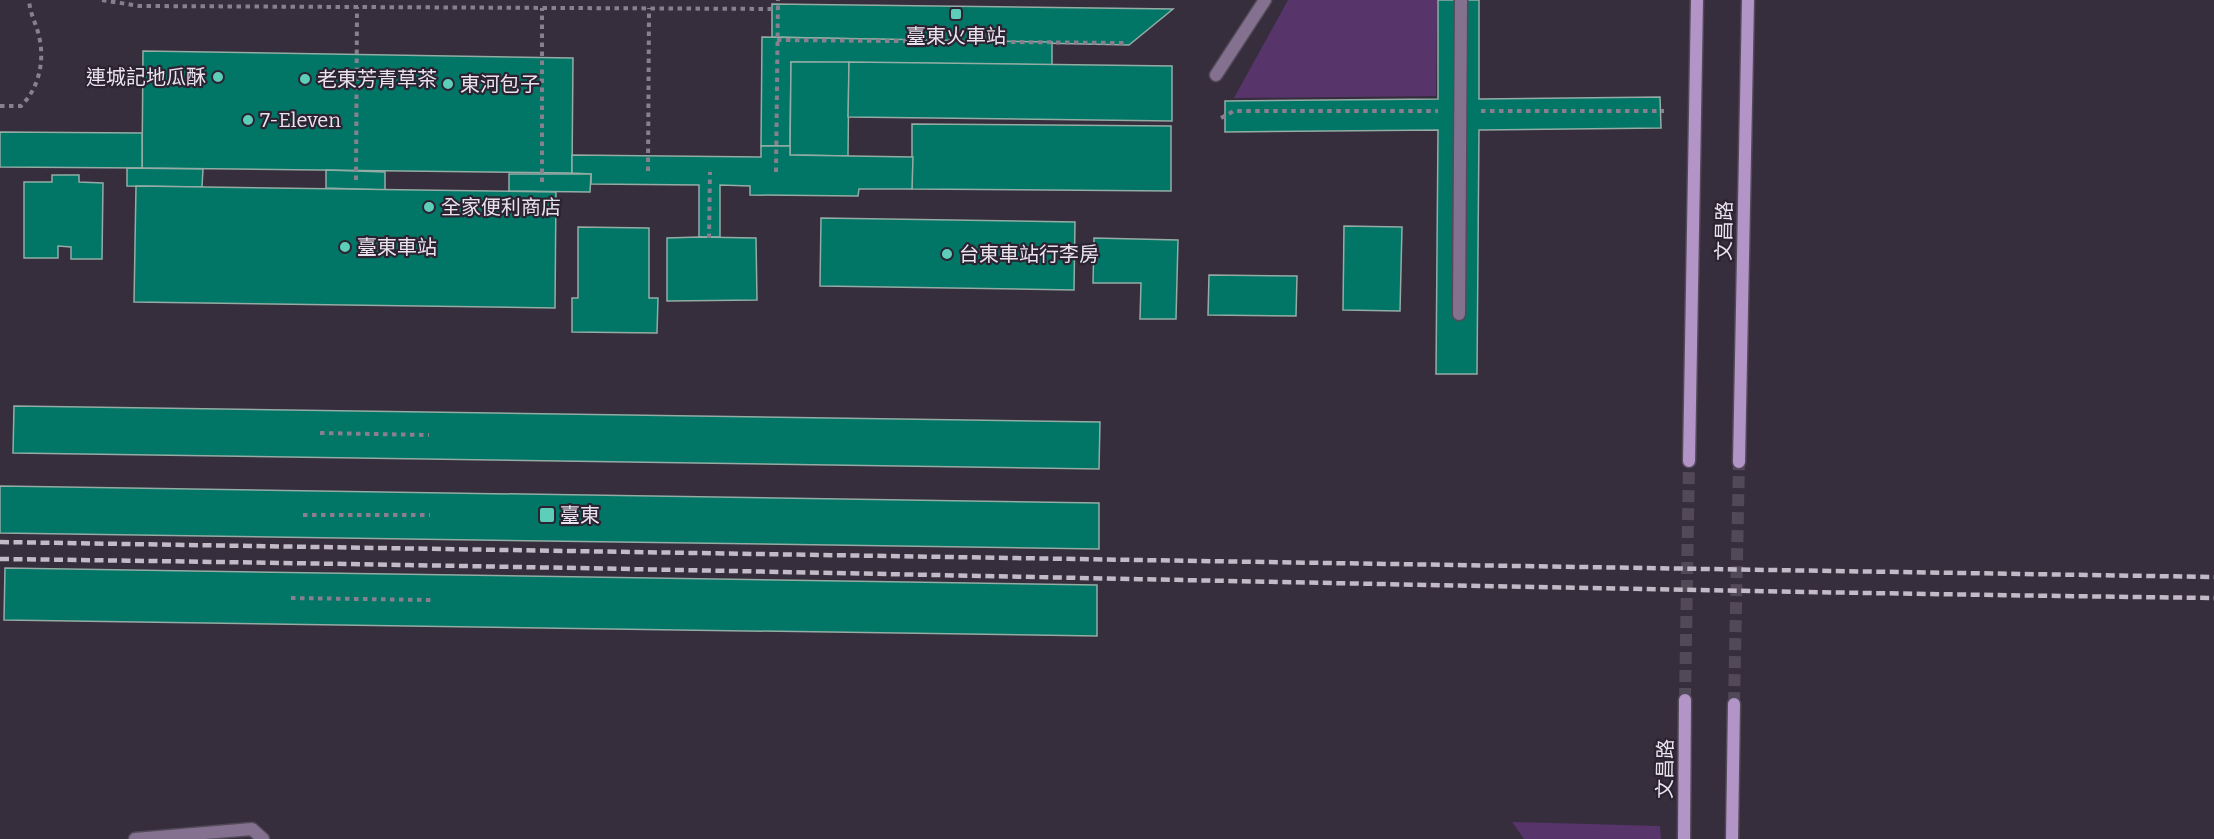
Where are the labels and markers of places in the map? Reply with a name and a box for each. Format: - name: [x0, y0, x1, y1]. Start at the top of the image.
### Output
- marker: 臺東火車站: [949, 7, 963, 21]
- place label: 臺東火車站: [906, 24, 1006, 48]
- place label: 連城記地瓜酥: [86, 65, 206, 89]
- place label: 老東芳青草茶: [317, 67, 437, 91]
- marker: 連城記地瓜酥: [211, 70, 225, 84]
- marker: 老東芳青草茶: [298, 72, 312, 86]
- place label: 東河包子: [460, 72, 540, 96]
- marker: 東河包子: [441, 77, 455, 91]
- place label: 7-Eleven: [260, 108, 341, 132]
- marker: 7-Eleven: [241, 113, 255, 127]
- place label: 全家便利商店: [441, 195, 561, 219]
- marker: 全家便利商店: [422, 200, 436, 214]
- place label: 臺東車站: [357, 235, 437, 259]
- marker: 臺東車站: [338, 240, 352, 254]
- place label: 台東車站行李房: [959, 242, 1099, 266]
- marker: 台東車站行李房: [940, 247, 954, 261]
- place label: 臺東: [560, 503, 600, 527]
- marker: 臺東: [538, 506, 556, 524]

